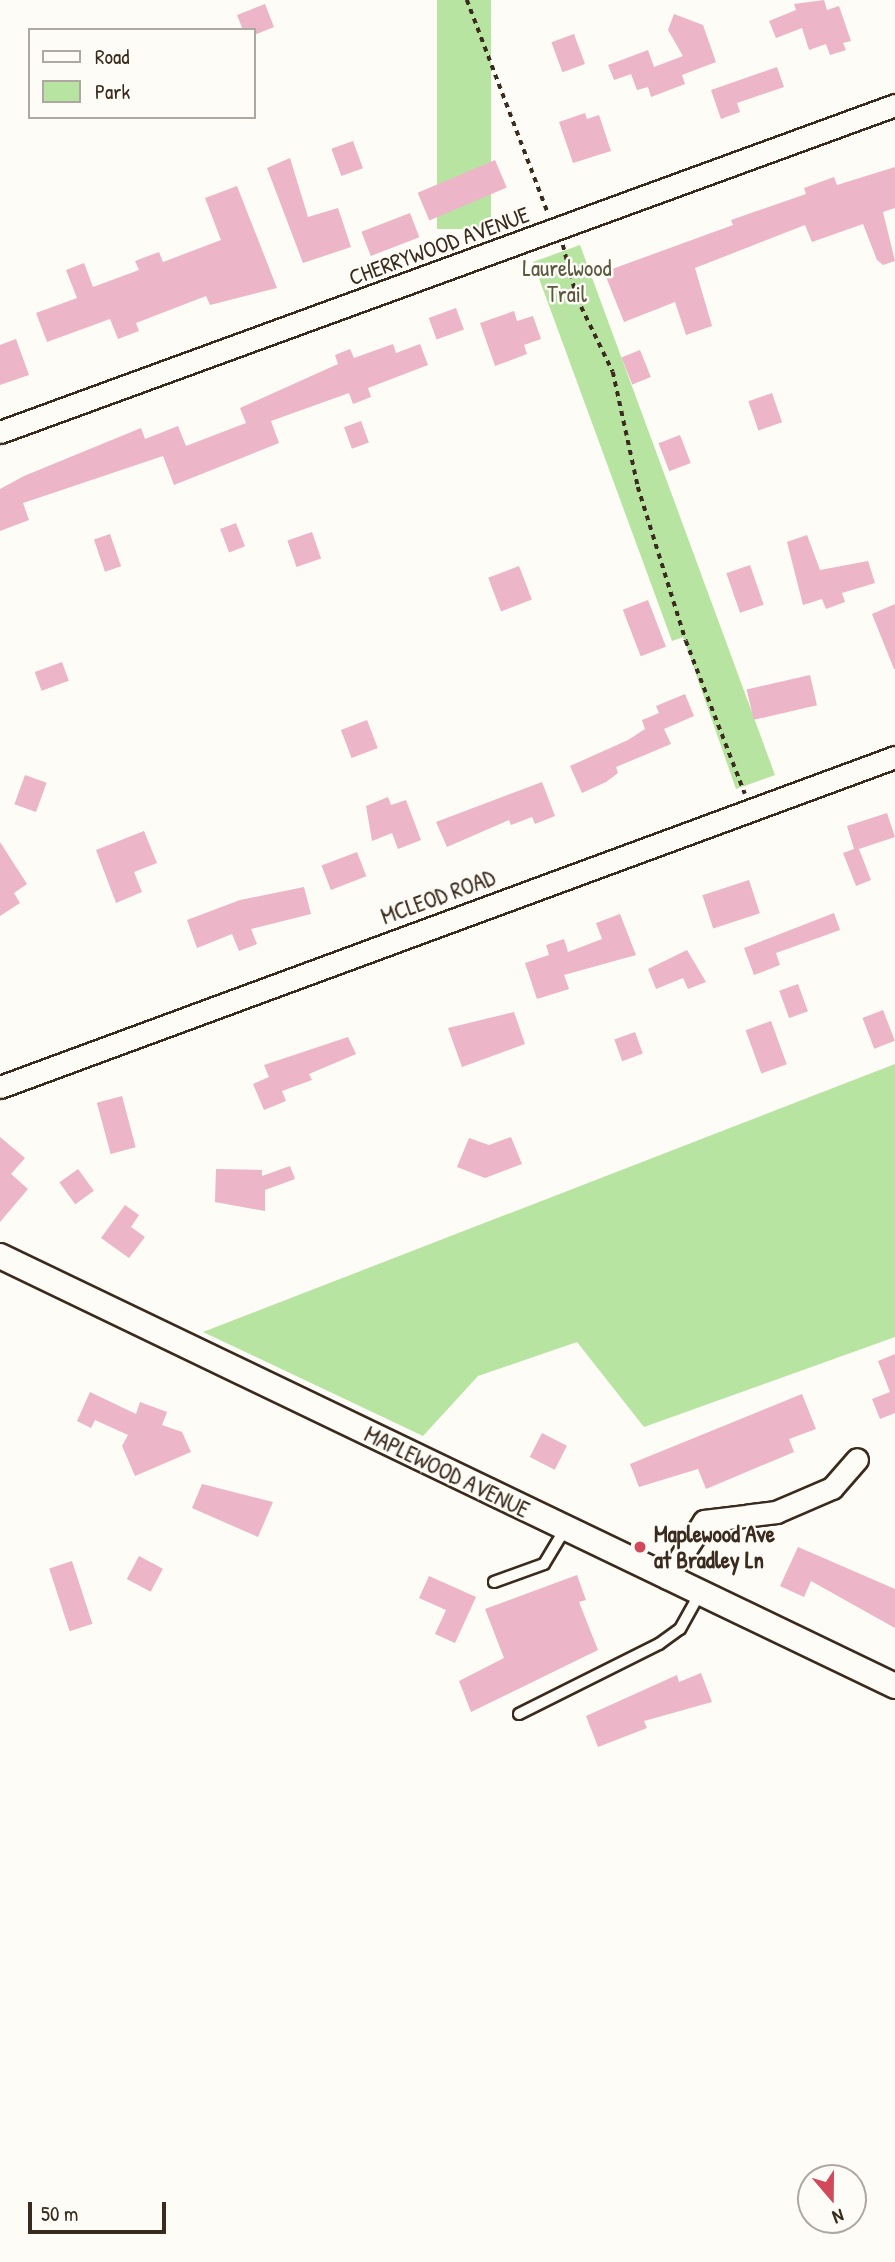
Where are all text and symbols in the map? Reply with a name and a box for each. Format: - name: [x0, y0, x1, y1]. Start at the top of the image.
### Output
- legend: [28, 28, 256, 119]
- text: Road: [95, 42, 129, 71]
- text: Park: [95, 77, 130, 106]
- street label: CHERRYWOOD AVENUE: [345, 201, 533, 291]
- park label: Laurelwood Trail: [522, 254, 612, 308]
- street label: MCLEOD ROAD: [377, 864, 499, 930]
- street label: MAPLEWOOD AVENUE: [360, 1420, 534, 1524]
- place label: Maplewood Ave at Bradley Ln: [654, 1520, 775, 1574]
- marker: Maplewood Ave at Bradley Ln: [632, 1539, 648, 1555]
- north arrow: [797, 2164, 867, 2234]
- scale bar: [32, 2188, 170, 2232]
- text: 50 m: [41, 2199, 78, 2228]
- text: N: [829, 2203, 848, 2231]

